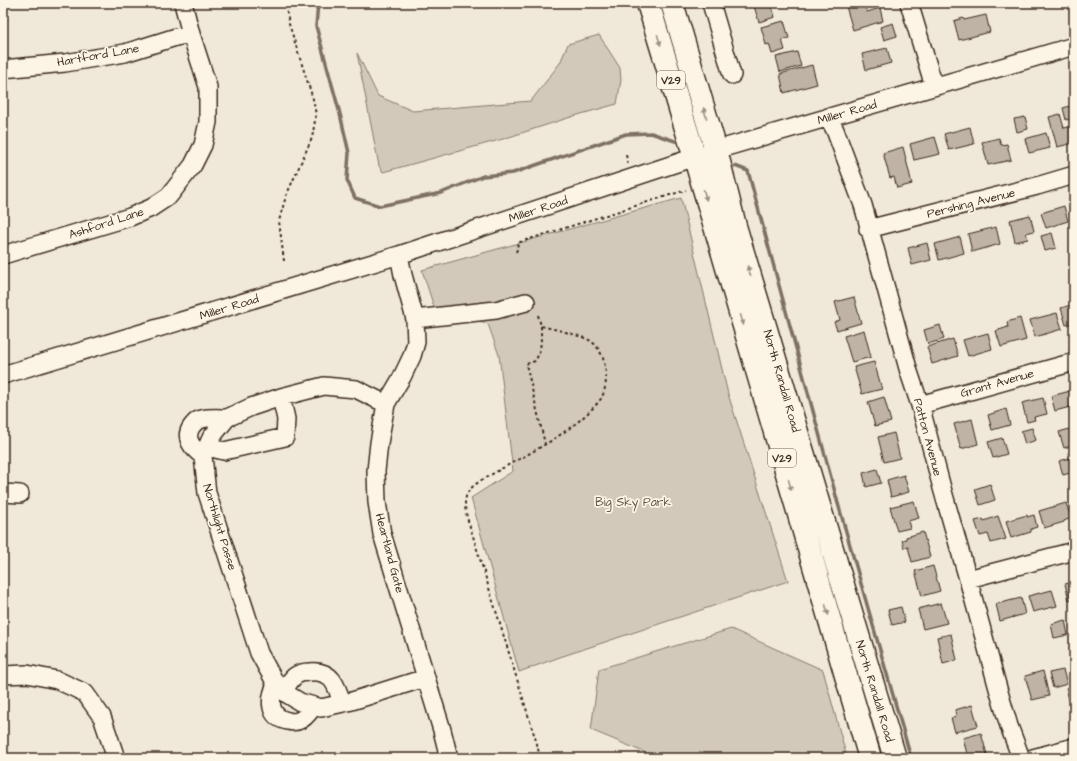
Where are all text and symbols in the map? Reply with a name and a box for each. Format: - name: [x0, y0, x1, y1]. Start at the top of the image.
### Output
- one-way arrow: [656, 35, 662, 47]
- street label: Hartford Lane: [56, 40, 141, 71]
- road number: V29: [657, 71, 685, 89]
- street label: Miller Road: [815, 96, 879, 129]
- one-way arrow: [702, 107, 708, 119]
- street label: Pershing Avenue: [925, 184, 1018, 224]
- one-way arrow: [702, 190, 708, 202]
- street label: Miller Road: [507, 192, 570, 227]
- street label: Ashford Lane: [66, 203, 146, 244]
- one-way arrow: [746, 265, 752, 277]
- street label: Miller Road: [197, 290, 261, 325]
- one-way arrow: [739, 314, 745, 326]
- street label: North Randall Road: [759, 328, 804, 434]
- street label: Grant Avenue: [958, 365, 1036, 402]
- street label: Patton Avenue: [909, 396, 946, 478]
- road number: V29: [768, 449, 796, 467]
- one-way arrow: [787, 479, 793, 491]
- street label: Northlight Passe: [197, 482, 241, 573]
- park label: Big Sky Park: [595, 494, 671, 512]
- street label: Heartland Gate: [371, 511, 408, 595]
- one-way arrow: [824, 604, 830, 616]
- street label: North Randall Road: [851, 638, 898, 744]

